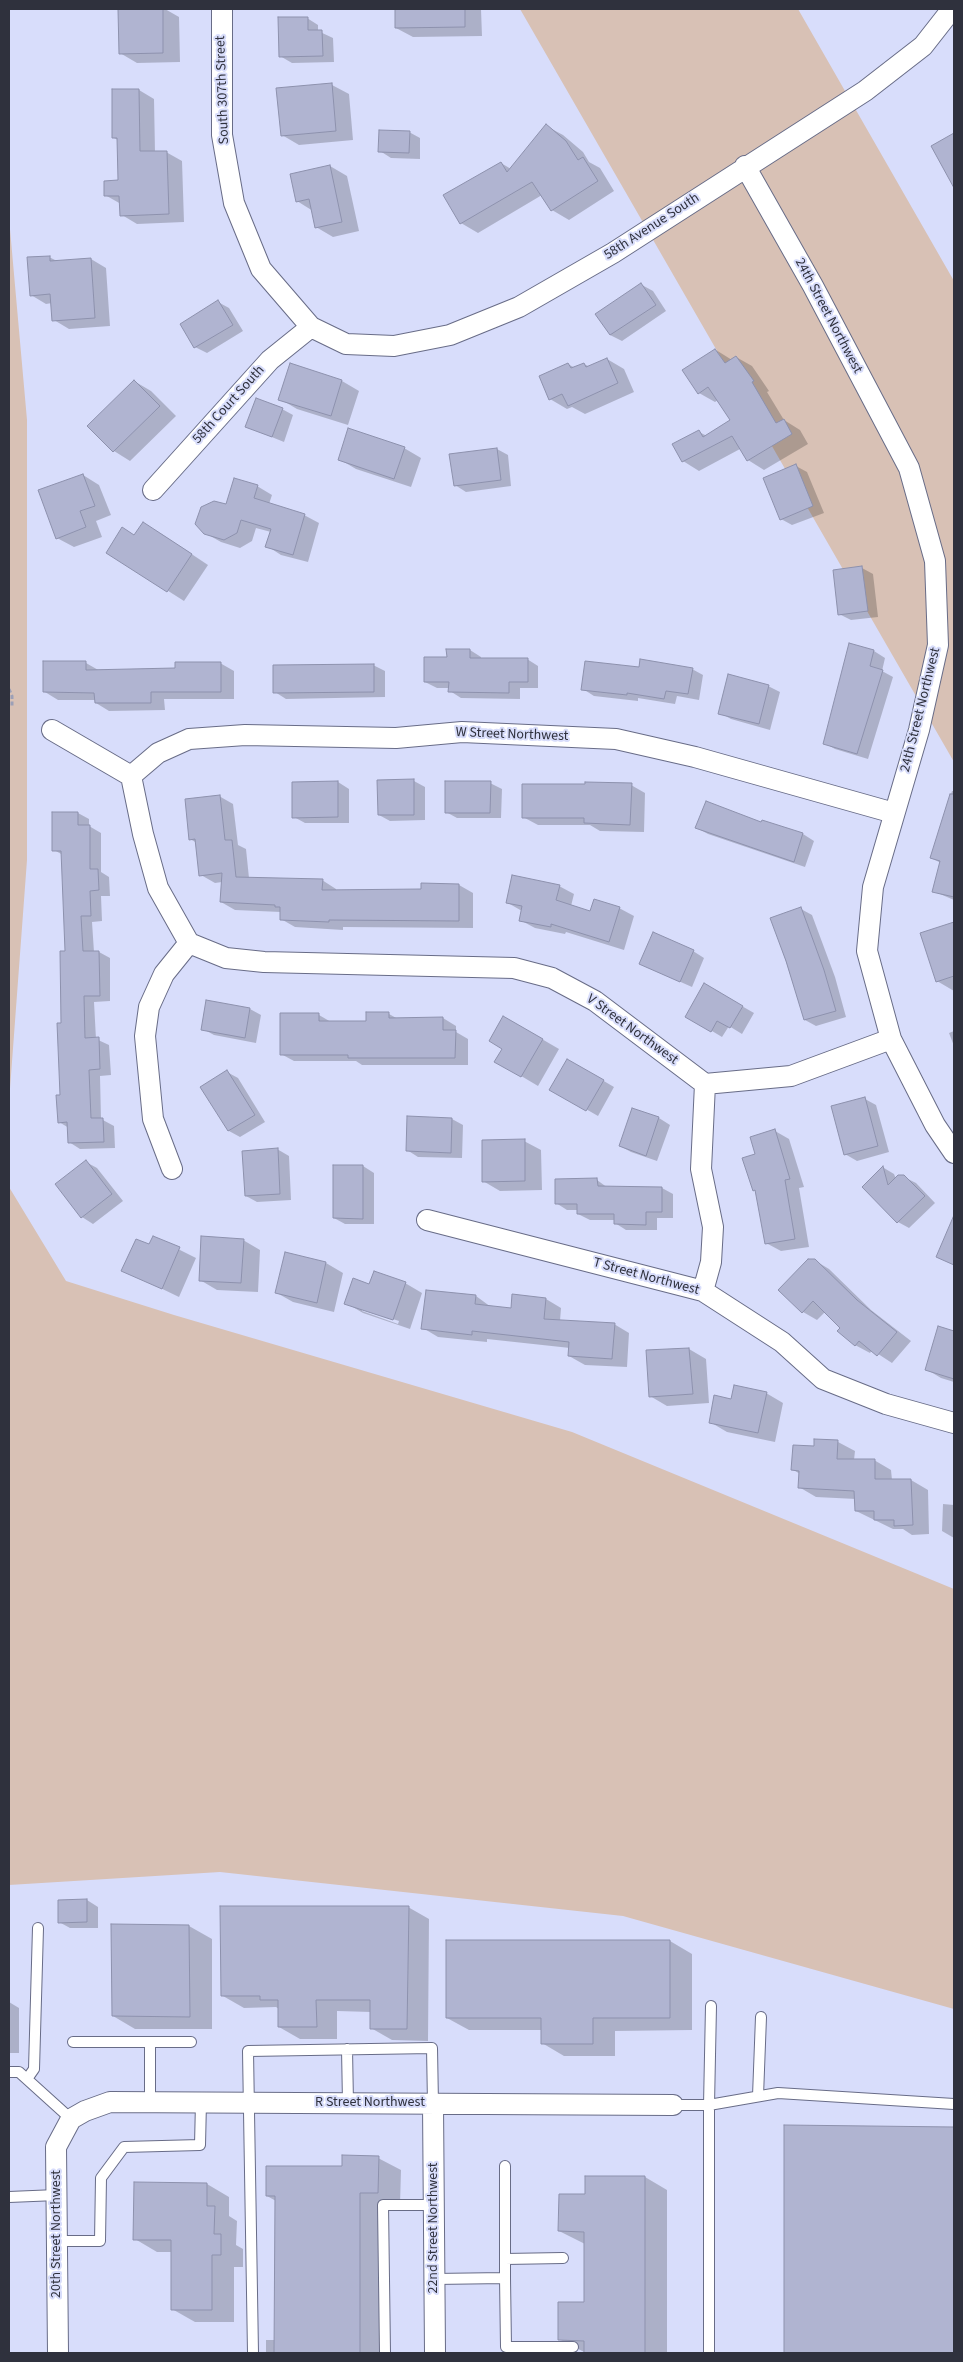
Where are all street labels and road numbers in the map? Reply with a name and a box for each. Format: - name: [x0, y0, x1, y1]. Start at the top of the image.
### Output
- street label: South 307th Street: [213, 35, 233, 145]
- street label: 58th Avenue South: [601, 190, 703, 264]
- street label: 24th Street Northwest: [791, 256, 865, 376]
- street label: 58th Court South: [189, 362, 269, 448]
- street label: 24th Street Northwest: [897, 646, 945, 774]
- street label: W Street Northwest: [455, 725, 569, 745]
- street label: V Street Northwest: [583, 991, 681, 1069]
- street label: T Street Northwest: [591, 1255, 701, 1299]
- street label: R Street Northwest: [315, 2095, 425, 2111]
- street label: 22nd Street Northwest: [426, 2162, 442, 2294]
- street label: 20th Street Northwest: [49, 2170, 65, 2298]

